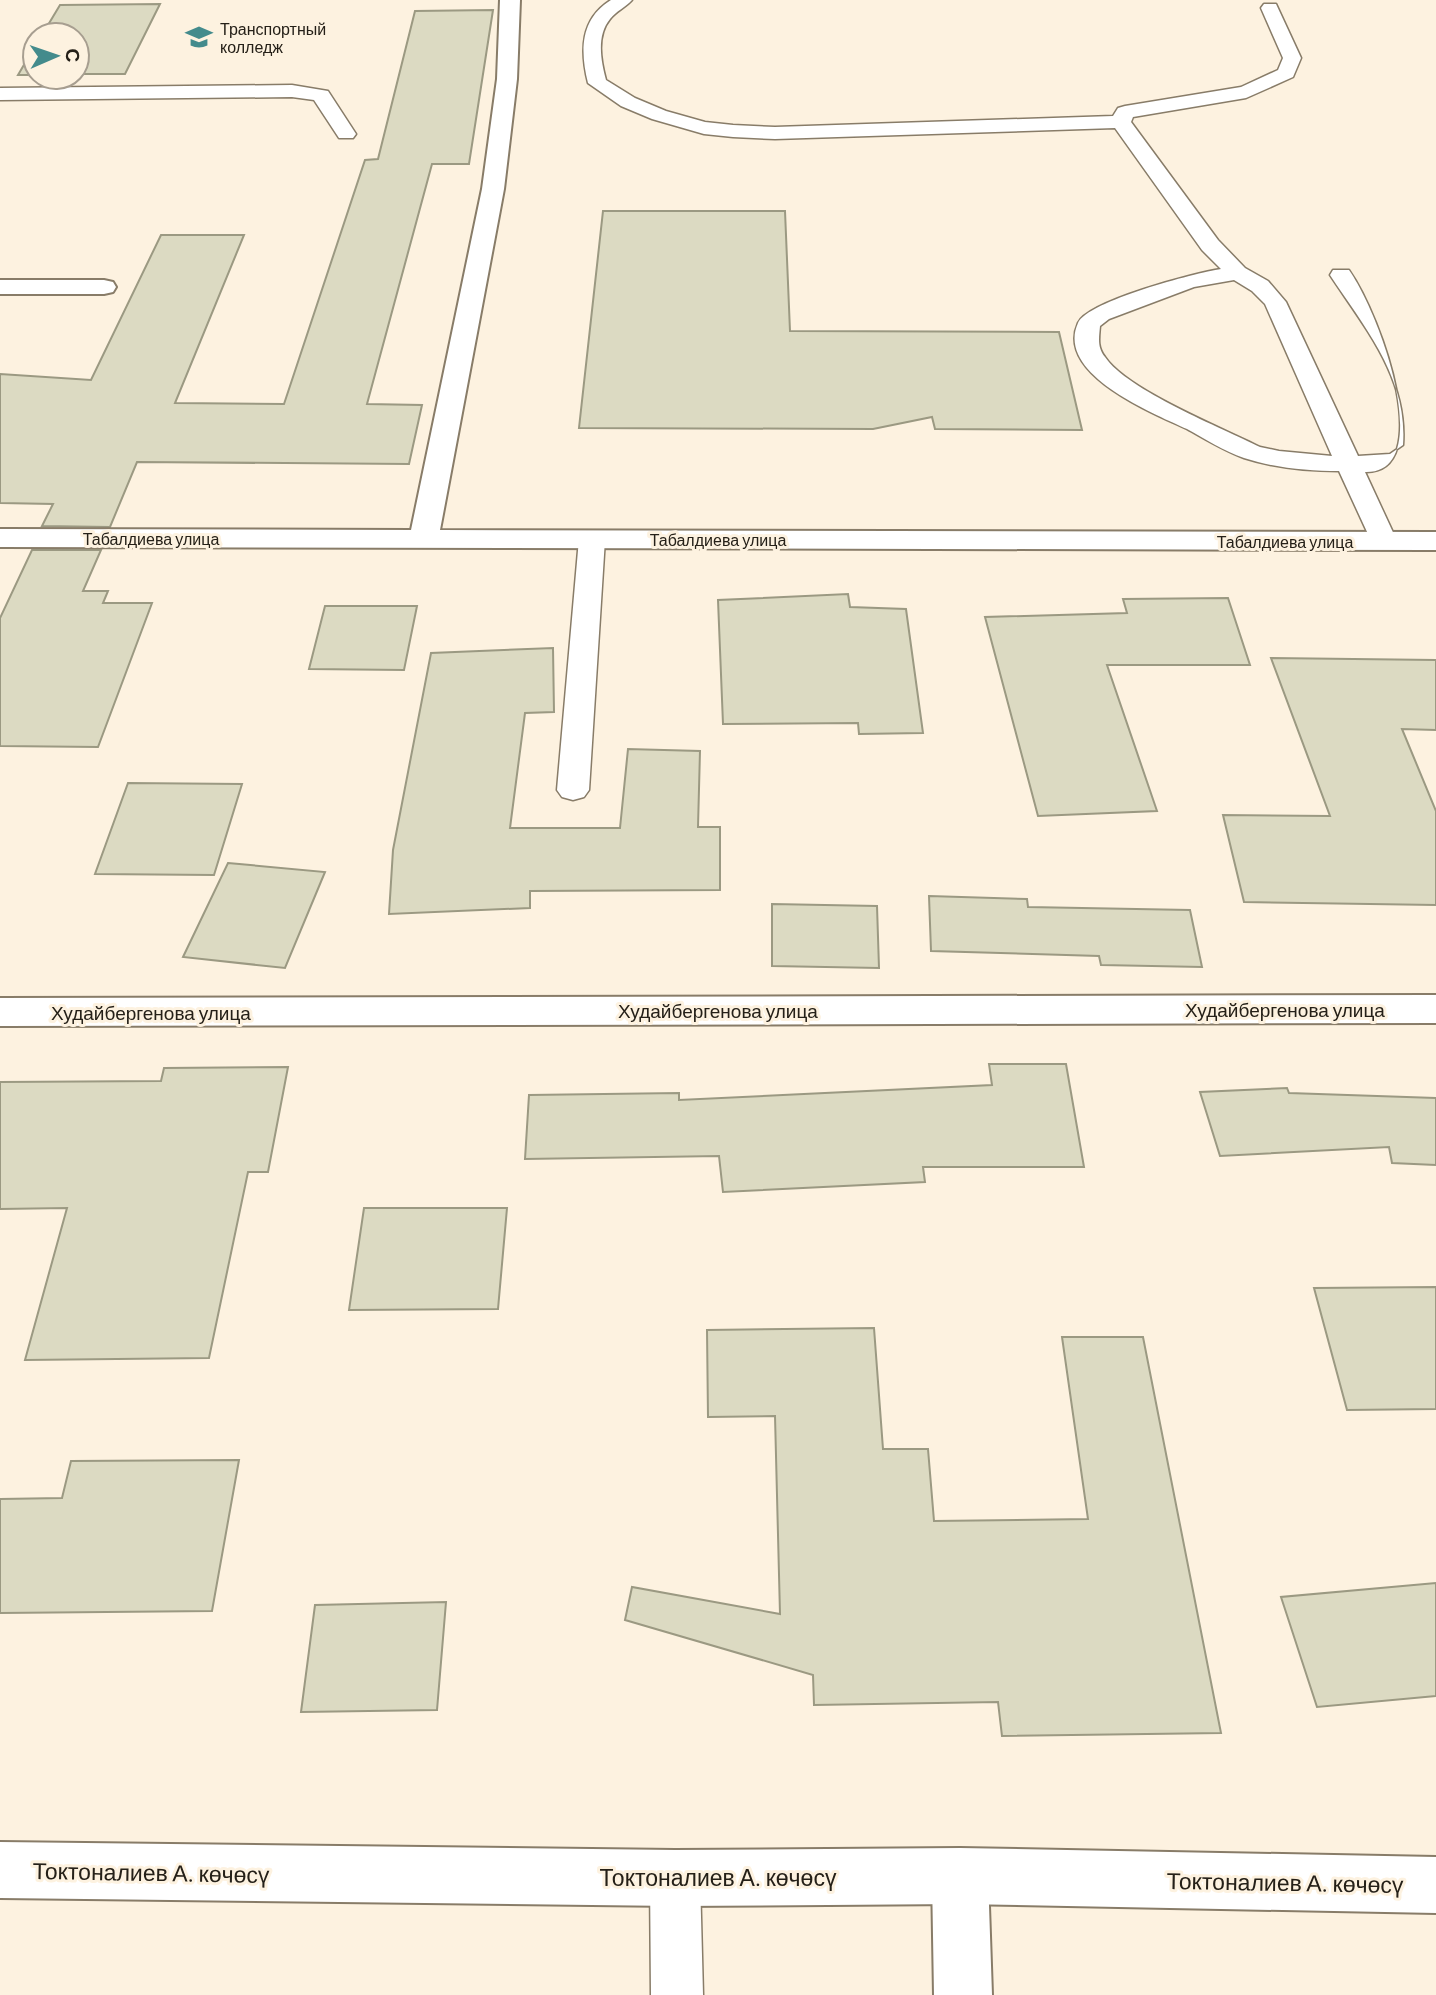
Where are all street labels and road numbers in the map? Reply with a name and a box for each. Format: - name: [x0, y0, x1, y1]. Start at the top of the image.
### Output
- street label: Табалдиева улица: [83, 529, 219, 548]
- street label: Табалдиева улица: [650, 530, 786, 549]
- street label: Табалдиева улица: [1217, 532, 1353, 551]
- street label: Худайбергенова улица: [1185, 998, 1385, 1021]
- street label: Худайбергенова улица: [618, 999, 818, 1022]
- street label: Худайбергенова улица: [51, 1001, 251, 1024]
- street label: Токтоналиев А. көчөсү: [32, 1856, 270, 1888]
- street label: Токтоналиев А. көчөсү: [600, 1863, 837, 1891]
- street label: Токтоналиев А. көчөсү: [1166, 1866, 1404, 1898]

